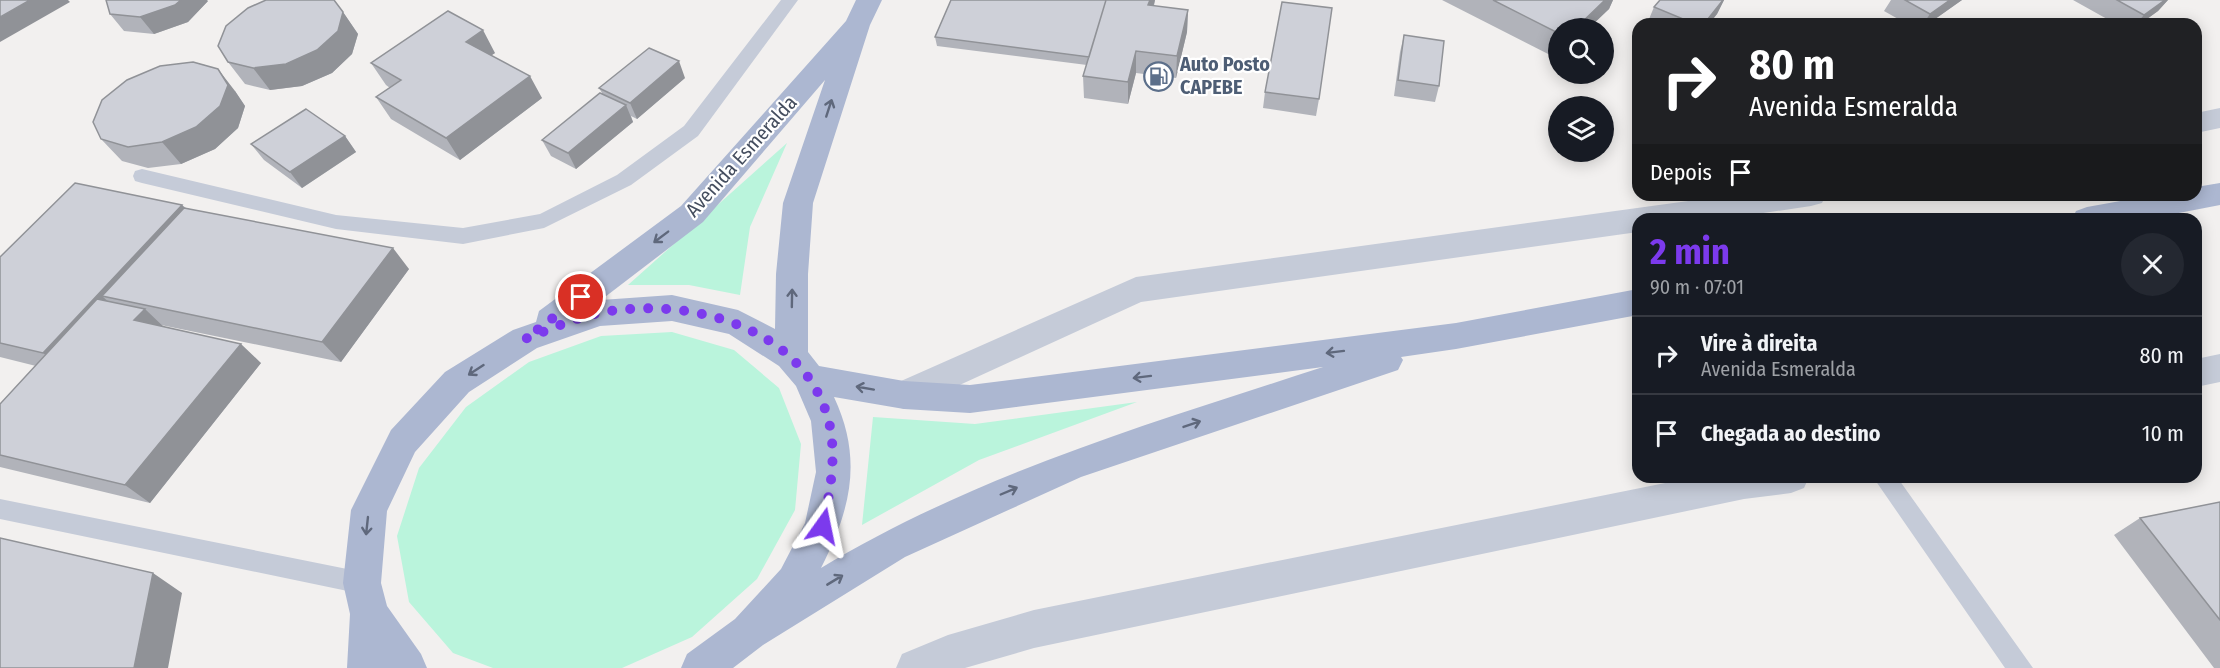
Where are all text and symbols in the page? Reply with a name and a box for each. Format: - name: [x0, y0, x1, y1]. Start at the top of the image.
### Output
- map controls: [1548, 18, 1614, 162]
- button: search: [1548, 18, 1614, 84]
- text: 80 m: [1749, 40, 1835, 90]
- icon: right: [1650, 42, 1728, 120]
- place label: Auto Posto CAPEBE: [1179, 52, 1270, 99]
- fuel station icon: Auto Posto CAPEBE: [1143, 60, 1175, 92]
- street label: Avenida Esmeralda: [680, 90, 802, 222]
- text: Avenida Esmeralda: [1749, 91, 1958, 123]
- button: layers: [1548, 96, 1614, 162]
- one-way arrow: [824, 99, 835, 118]
- icon: arrive: [1724, 156, 1757, 189]
- text: Depois: [1650, 159, 1712, 186]
- one-way arrow: [653, 230, 669, 243]
- text: 2 min: [1650, 230, 1730, 274]
- button: close: [2121, 233, 2184, 296]
- pin: [555, 271, 606, 322]
- text: 90 m · 07:01: [1650, 275, 1744, 299]
- icon: arrive: [564, 280, 597, 313]
- one-way arrow: [786, 288, 798, 308]
- text: Vire à direita: [1701, 330, 1817, 357]
- icon: right: [1650, 339, 1683, 372]
- text: 80 m: [2139, 342, 2184, 369]
- one-way arrow: [1326, 346, 1346, 357]
- text: Avenida Esmeralda: [1701, 357, 1856, 381]
- one-way arrow: [468, 365, 485, 377]
- one-way arrow: [1132, 371, 1152, 382]
- one-way arrow: [856, 382, 875, 393]
- icon: arrive: [1650, 417, 1683, 450]
- one-way arrow: [1182, 418, 1201, 429]
- text: Chegada ao destino: [1701, 420, 1881, 447]
- text: 10 m: [2142, 420, 2184, 447]
- one-way arrow: [1000, 485, 1018, 496]
- position arrow: [791, 494, 855, 558]
- one-way arrow: [361, 515, 372, 535]
- one-way arrow: [826, 573, 843, 585]

